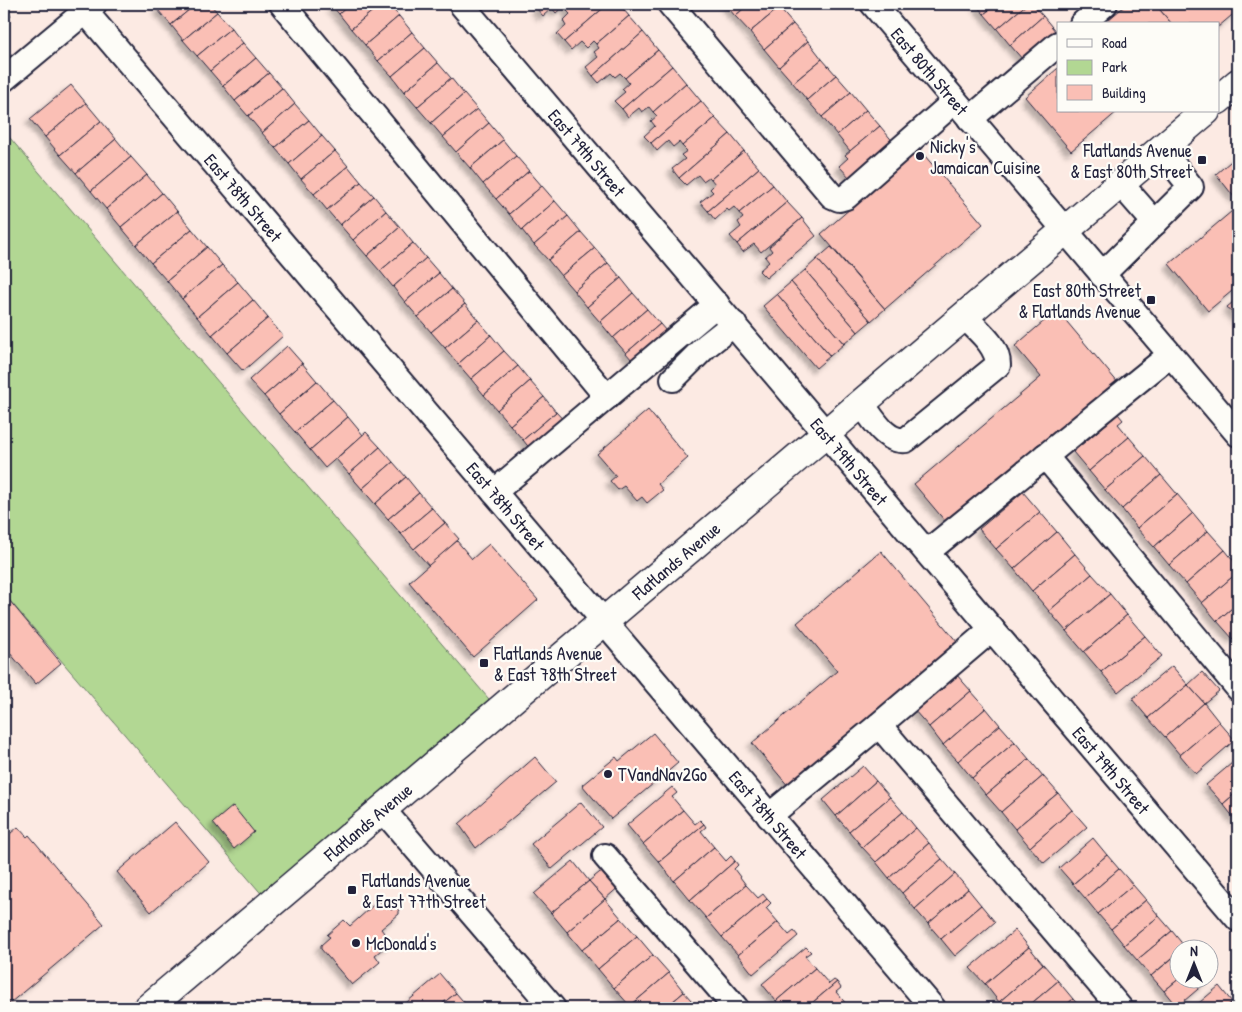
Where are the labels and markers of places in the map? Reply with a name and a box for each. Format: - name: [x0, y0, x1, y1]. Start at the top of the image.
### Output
- place label: Nicky's Jamaican Cuisine: [930, 134, 1041, 180]
- place label: Flatlands Avenue & East 80th Street: [1070, 138, 1193, 184]
- marker: Nicky's Jamaican Cuisine: [914, 150, 926, 162]
- marker: Flatlands Avenue & East 80th Street: [1196, 154, 1208, 166]
- place label: East 80th Street & Flatlands Avenue: [1019, 278, 1142, 324]
- marker: East 80th Street & Flatlands Avenue: [1145, 294, 1157, 306]
- place label: Flatlands Avenue & East 78th Street: [493, 641, 617, 687]
- marker: Flatlands Avenue & East 78th Street: [478, 657, 490, 669]
- place label: TVandNav2Go: [618, 762, 707, 787]
- marker: TVandNav2Go: [602, 768, 614, 780]
- place label: Flatlands Avenue & East 77th Street: [361, 868, 486, 914]
- marker: Flatlands Avenue & East 77th Street: [346, 884, 358, 896]
- place label: McDonald's: [366, 931, 436, 956]
- marker: McDonald's: [350, 937, 362, 949]

